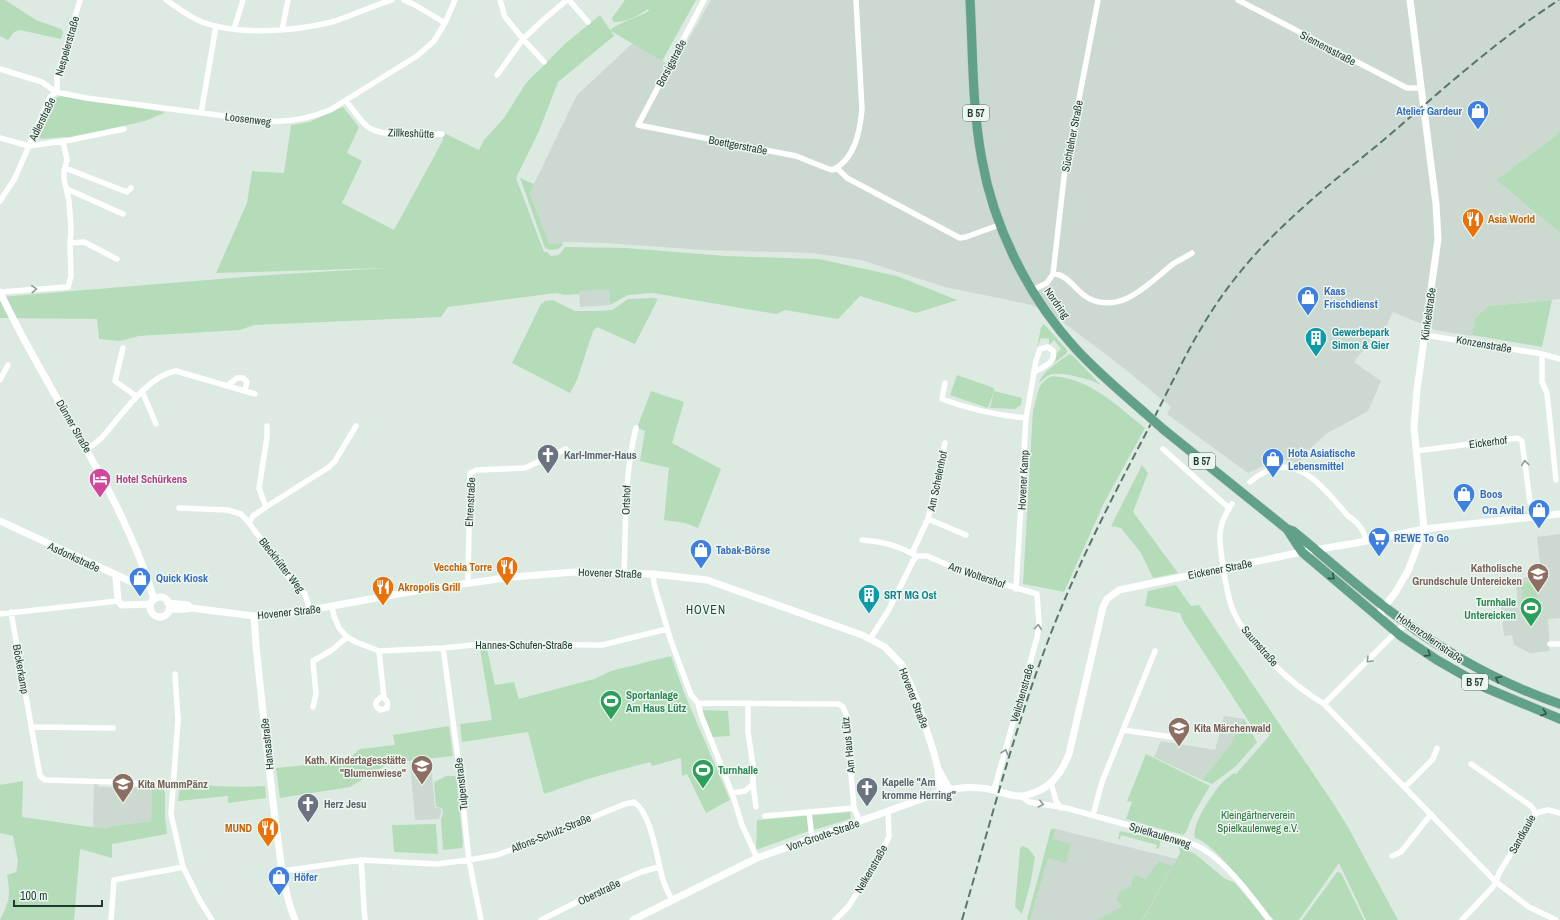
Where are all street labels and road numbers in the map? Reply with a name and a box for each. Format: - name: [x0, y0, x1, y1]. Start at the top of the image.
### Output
- street label: Nespelerstraße: [52, 14, 82, 78]
- street label: Siemensstraße: [1298, 27, 1358, 69]
- street label: Borsigstraße: [653, 37, 689, 89]
- street label: Adlerstraße: [25, 95, 59, 144]
- street label: Süchtelner Straße: [1058, 99, 1086, 173]
- road number: B 57: [963, 105, 989, 121]
- street label: Loosenweg: [224, 109, 272, 129]
- street label: Zillkeshütte: [388, 125, 434, 141]
- street label: Boettgerstraße: [707, 132, 769, 158]
- street label: Nordring: [1041, 285, 1073, 321]
- street label: Künkelstraße: [1417, 287, 1439, 341]
- street label: Konzenstraße: [1455, 332, 1513, 356]
- street label: Dünner Straße: [53, 397, 95, 455]
- street label: Eickerhof: [1468, 433, 1508, 451]
- street label: Am Schelenhof: [924, 449, 950, 513]
- street label: Hovener Kamp: [1014, 450, 1032, 510]
- road number: B 57: [1189, 453, 1215, 469]
- street label: Ehrenstraße: [462, 477, 478, 527]
- street label: Ortshof: [618, 484, 634, 515]
- street label: Bleckhütter Weg: [256, 535, 308, 595]
- street label: Asdonkstraße: [45, 538, 102, 575]
- street label: Eickener Straße: [1187, 556, 1253, 582]
- street label: Am Woltershof: [946, 558, 1008, 591]
- street label: Hovener Straße: [578, 565, 642, 581]
- street label: Hovener Straße: [257, 602, 321, 622]
- street label: Hohenzollernstraße: [1394, 610, 1466, 666]
- street label: Saumstraße: [1239, 623, 1281, 669]
- street label: Hannes-Schufen-Straße: [475, 638, 573, 652]
- street label: Böckerkamp: [10, 643, 32, 695]
- street label: Veilchenstraße: [1007, 662, 1037, 724]
- street label: Hovener Straße: [896, 666, 932, 730]
- road number: B 57: [1462, 674, 1488, 690]
- street label: Am Haus Lütz: [838, 716, 858, 775]
- street label: Hansastraße: [257, 718, 277, 770]
- street label: Tulpenstraße: [451, 757, 471, 811]
- street label: Alfons-Schulz-Straße: [508, 811, 593, 856]
- street label: Sandkaule: [1506, 812, 1538, 856]
- street label: Von-Groote-Straße: [785, 816, 861, 854]
- street label: Spielkaulenweg: [1128, 819, 1192, 851]
- street label: Nelkenstraße: [852, 842, 890, 896]
- street label: Oberstraße: [575, 876, 623, 908]

